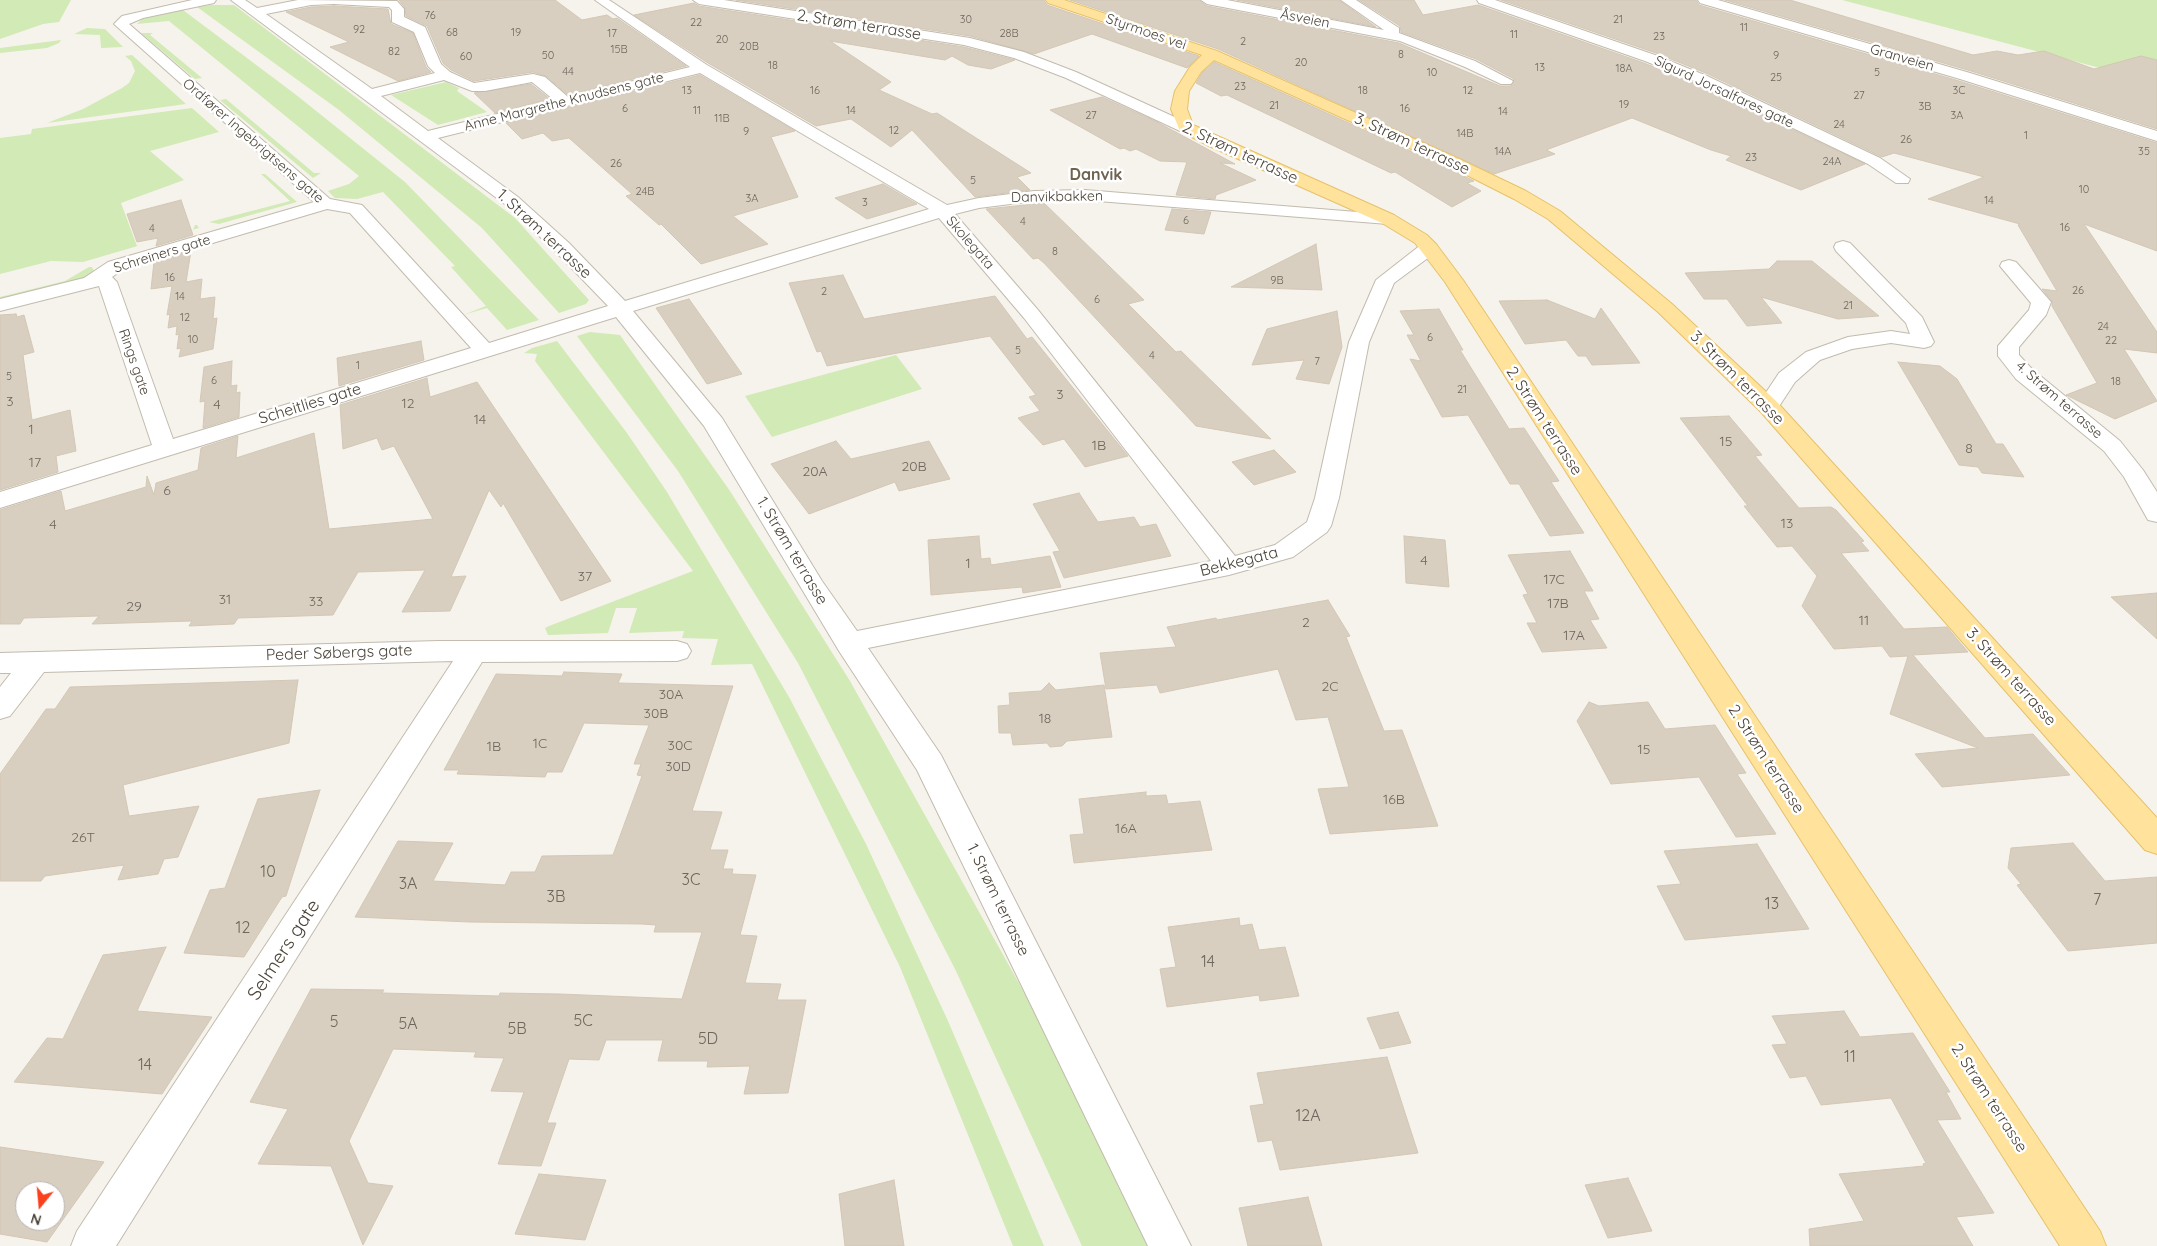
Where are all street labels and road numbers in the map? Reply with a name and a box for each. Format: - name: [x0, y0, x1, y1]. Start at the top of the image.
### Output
- street label: 2. Strøm terrasse: [795, 6, 923, 44]
- street label: Åsveien: [1279, 6, 1331, 32]
- street label: Styrmoes vei: [1104, 10, 1188, 54]
- street label: Granveien: [1868, 41, 1936, 75]
- street label: Sigurd Jorsalfares gate: [1652, 52, 1796, 132]
- street label: Anne Margrethe Knudsens gate: [463, 69, 665, 135]
- street label: Ordfører Ingebrigtsens gate: [179, 75, 327, 207]
- street label: 3. Strøm terrasse: [1351, 109, 1473, 179]
- street label: 2. Strøm terrasse: [1179, 118, 1301, 188]
- street label: 1. Strøm terrasse: [493, 185, 595, 283]
- street label: Danvikbakken: [1011, 188, 1103, 206]
- street label: Skolegata: [942, 213, 998, 273]
- street label: Schreiners gate: [111, 231, 213, 277]
- street label: Rings gate: [115, 327, 153, 397]
- street label: 3. Strøm terrasse: [1686, 327, 1788, 429]
- street label: 4. Strøm terrasse: [2012, 358, 2106, 442]
- street label: 2. Strøm terrasse: [1502, 363, 1586, 479]
- street label: Scheitlies gate: [256, 379, 364, 429]
- street label: 1. Strøm terrasse: [752, 493, 832, 609]
- street label: Bekkegata: [1198, 543, 1280, 581]
- street label: 3. Strøm terrasse: [1962, 624, 2060, 730]
- street label: Peder Søbergs gate: [265, 641, 413, 665]
- street label: 2. Strøm terrasse: [1724, 701, 1808, 817]
- street label: 1. Strøm terrasse: [962, 841, 1034, 959]
- street label: Selmers gate: [243, 895, 325, 1005]
- street label: 2. Strøm terrasse: [1947, 1040, 2031, 1156]

